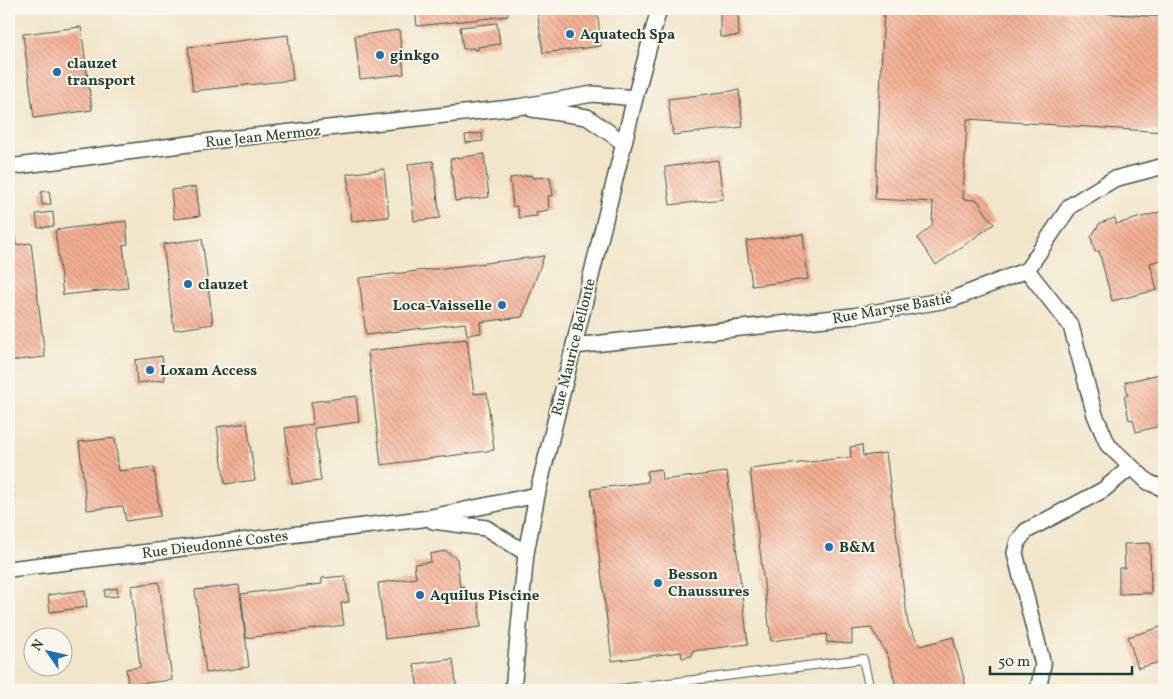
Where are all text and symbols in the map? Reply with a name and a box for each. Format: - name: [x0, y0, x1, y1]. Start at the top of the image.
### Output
- place label: Aquatech Spa: [580, 25, 675, 46]
- marker: Aquatech Spa: [564, 28, 576, 40]
- place label: ginkgo: [390, 46, 440, 67]
- marker: ginkgo: [374, 49, 386, 61]
- place label: clauzet transport: [67, 54, 136, 92]
- marker: clauzet transport: [51, 66, 63, 78]
- street label: Rue Jean Mermoz: [204, 121, 322, 154]
- place label: clauzet: [198, 275, 248, 296]
- street label: Rue Maurice Bellonte: [547, 276, 602, 418]
- marker: clauzet: [182, 278, 194, 290]
- street label: Rue Maryse Bastié: [831, 289, 954, 330]
- place label: Loca-Vaisselle: [393, 296, 492, 317]
- marker: Loca-Vaisselle: [496, 299, 508, 311]
- place label: Loxam Access: [160, 361, 257, 382]
- marker: Loxam Access: [144, 364, 156, 376]
- street label: Rue Dieudonné Costes: [141, 526, 289, 565]
- place label: B&M: [839, 538, 876, 559]
- marker: B&M: [823, 541, 835, 553]
- place label: Besson Chaussures: [668, 565, 749, 603]
- marker: Besson Chaussures: [652, 577, 664, 589]
- place label: Aquilus Piscine: [430, 586, 540, 607]
- marker: Aquilus Piscine: [414, 589, 426, 601]
- north arrow: [22, 626, 72, 676]
- text: N: [28, 636, 49, 655]
- scale bar: [990, 644, 1133, 676]
- text: 50 m: [998, 652, 1030, 673]

